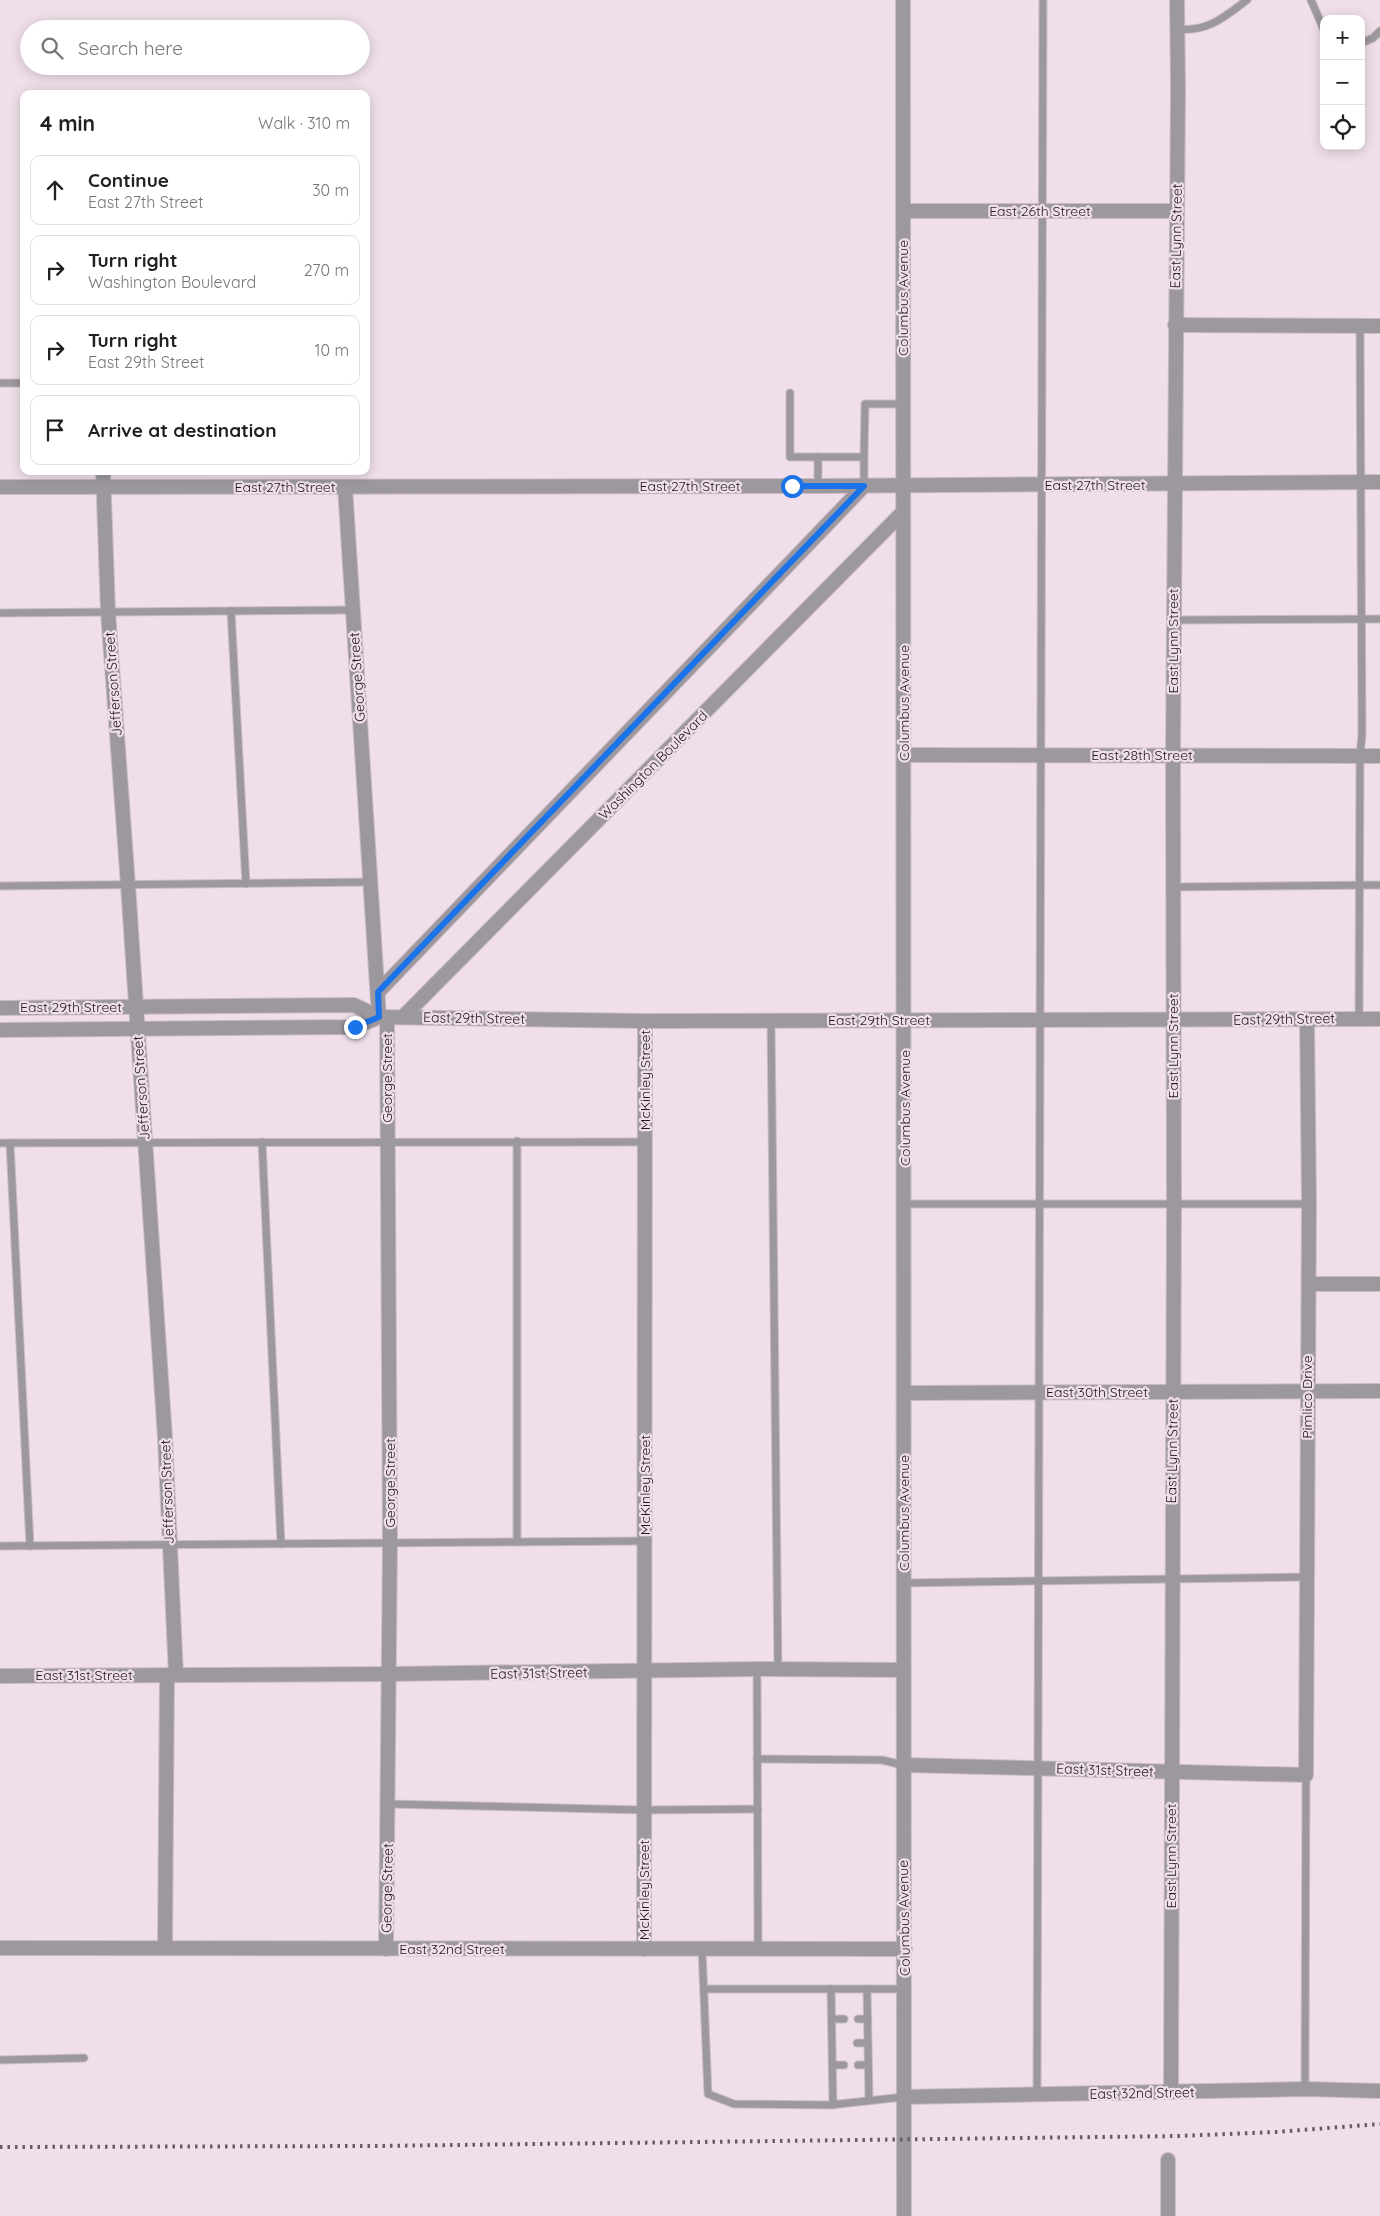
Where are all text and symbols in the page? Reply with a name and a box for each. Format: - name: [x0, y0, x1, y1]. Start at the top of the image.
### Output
- map controls: [1320, 15, 1365, 150]
- button: +: [1320, 15, 1365, 60]
- search box: [20, 20, 370, 75]
- icon: search: [38, 34, 66, 62]
- text: Search here: [78, 36, 183, 60]
- button: −: [1320, 60, 1365, 105]
- button: locate: [1320, 105, 1365, 150]
- text: 4 min: [40, 110, 95, 136]
- text: Walk · 310 m: [258, 113, 350, 133]
- text: Continue: [88, 168, 169, 192]
- icon: ahead: [41, 176, 69, 204]
- text: 30 m: [312, 180, 349, 200]
- street label: East Lynn Street: [1166, 183, 1186, 289]
- text: East 27th Street: [88, 192, 203, 212]
- street label: East 26th Street: [989, 202, 1091, 220]
- street label: Columbus Avenue: [894, 240, 912, 356]
- text: Turn right: [88, 248, 177, 272]
- icon: right: [41, 256, 69, 284]
- text: 270 m: [304, 260, 349, 280]
- text: Washington Boulevard: [88, 272, 256, 292]
- text: Turn right: [88, 328, 177, 352]
- icon: right: [41, 336, 69, 364]
- text: 10 m: [315, 340, 349, 360]
- text: East 29th Street: [88, 352, 204, 372]
- icon: arrive: [41, 416, 69, 444]
- text: Arrive at destination: [88, 418, 277, 442]
- route start: [781, 475, 804, 498]
- street label: East 27th Street: [1044, 476, 1146, 494]
- street label: East 27th Street: [639, 477, 741, 495]
- street label: East 27th Street: [234, 478, 336, 496]
- street label: East Lynn Street: [1164, 588, 1182, 693]
- street label: Jefferson Street: [100, 631, 126, 737]
- street label: George Street: [345, 631, 369, 722]
- street label: Columbus Avenue: [895, 645, 913, 761]
- street label: Washington Boulevard: [595, 707, 711, 823]
- street label: East 28th Street: [1091, 746, 1193, 764]
- street label: East Lynn Street: [1164, 993, 1182, 1098]
- street label: East 29th Street: [20, 998, 122, 1016]
- street label: East 29th Street: [423, 1008, 525, 1028]
- street label: East 29th Street: [1233, 1009, 1335, 1029]
- street label: East 29th Street: [828, 1011, 930, 1029]
- route end: [344, 1016, 367, 1039]
- street label: McKinley Street: [636, 1030, 654, 1130]
- street label: George Street: [378, 1033, 396, 1123]
- street label: Jefferson Street: [128, 1035, 154, 1141]
- street label: Columbus Avenue: [896, 1050, 914, 1166]
- street label: Pimlico Drive: [1298, 1355, 1316, 1439]
- street label: East 30th Street: [1046, 1383, 1148, 1401]
- street label: East Lynn Street: [1162, 1398, 1182, 1504]
- street label: McKinley Street: [636, 1435, 654, 1535]
- street label: George Street: [381, 1438, 399, 1528]
- street label: Jefferson Street: [156, 1439, 178, 1545]
- street label: Columbus Avenue: [895, 1455, 913, 1571]
- street label: East 31st Street: [490, 1663, 588, 1683]
- street label: East 31st Street: [35, 1666, 133, 1684]
- street label: East 31st Street: [1056, 1759, 1154, 1781]
- street label: East Lynn Street: [1162, 1803, 1180, 1908]
- street label: McKinley Street: [635, 1840, 653, 1940]
- street label: George Street: [377, 1843, 397, 1933]
- street label: Columbus Avenue: [894, 1860, 914, 1976]
- street label: East 32nd Street: [399, 1940, 505, 1958]
- street label: East 32nd Street: [1089, 2083, 1195, 2103]

